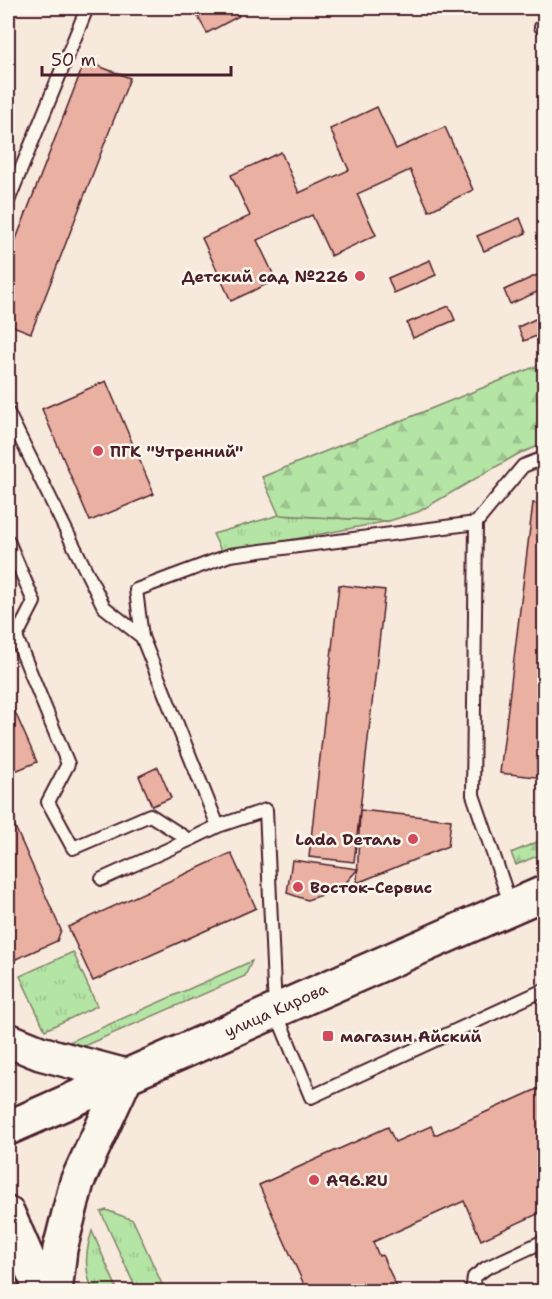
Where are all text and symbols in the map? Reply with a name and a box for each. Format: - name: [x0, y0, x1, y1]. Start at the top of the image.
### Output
- scale bar: [42, 39, 231, 77]
- text: 50 m: [51, 48, 96, 72]
- place label: Детский сад №226: [182, 266, 348, 287]
- marker: Детский сад №226: [353, 269, 367, 283]
- place label: ПГК "Утренний": [110, 441, 243, 462]
- marker: ПГК "Утренний": [91, 444, 105, 458]
- place label: Lada Dеталь: [295, 829, 401, 850]
- marker: Lada Dеталь: [406, 832, 420, 846]
- place label: Восток-Сервис: [310, 877, 432, 898]
- marker: Восток-Сервис: [291, 880, 305, 894]
- street label: улица Кирова: [221, 978, 331, 1042]
- place label: магазин Айский: [340, 1026, 482, 1047]
- marker: магазин Айский: [321, 1029, 335, 1043]
- place label: А96.RU: [326, 1170, 388, 1191]
- marker: А96.RU: [307, 1173, 321, 1187]

